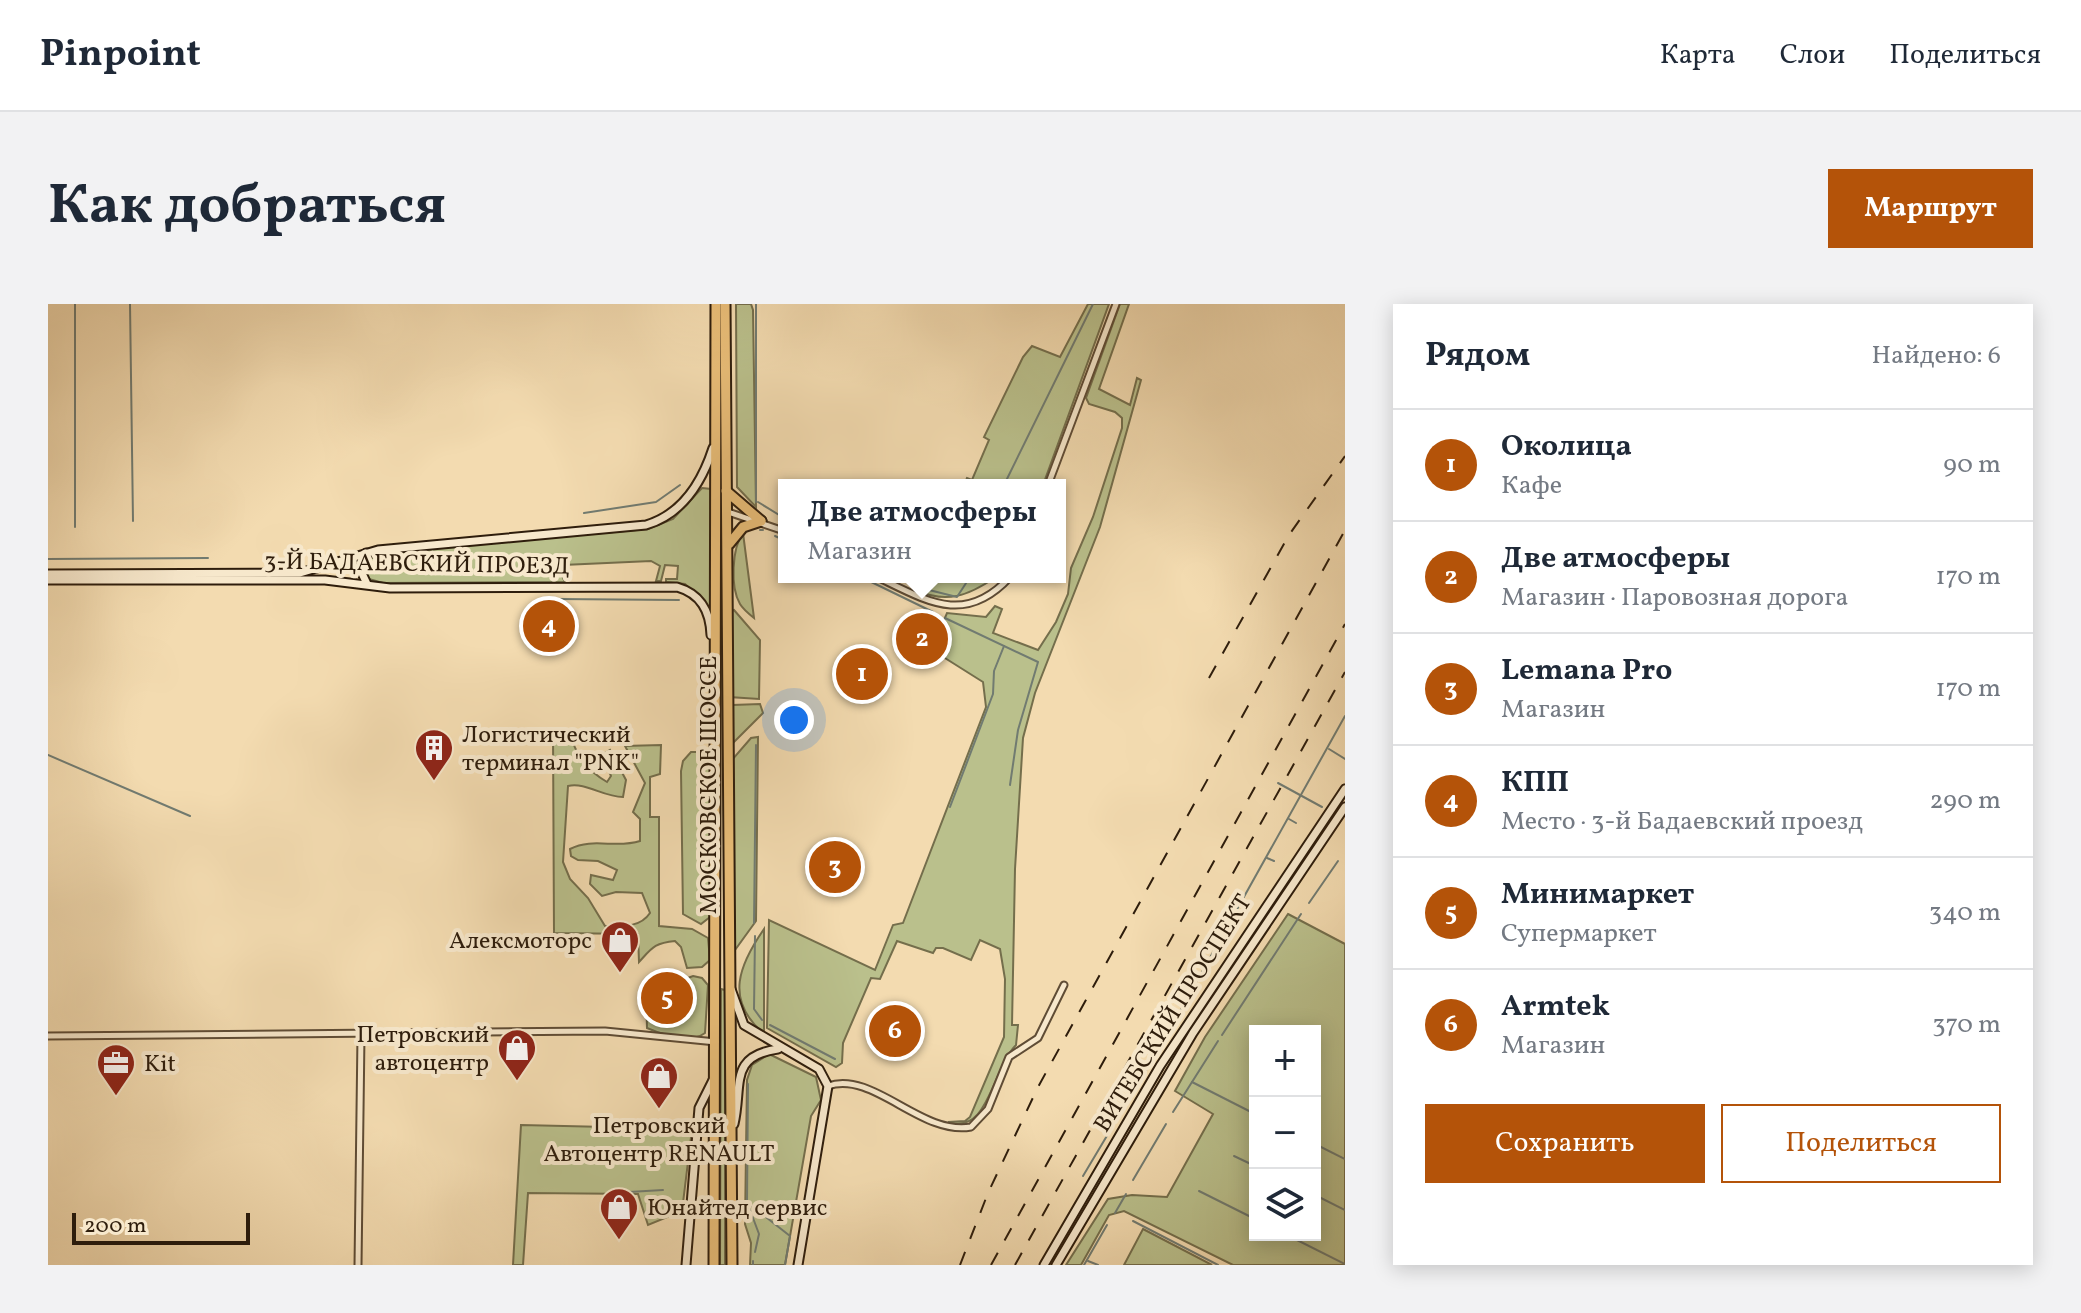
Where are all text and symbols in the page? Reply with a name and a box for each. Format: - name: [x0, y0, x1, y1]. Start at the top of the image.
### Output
- text: Pinpoint: [40, 29, 201, 82]
- text: Карта: [1660, 36, 1736, 75]
- text: Слои: [1780, 36, 1845, 75]
- text: Поделиться: [1889, 36, 2041, 75]
- text: Как добраться: [48, 169, 446, 247]
- button: Маршрут: [1828, 169, 2033, 248]
- text: Рядом: [1425, 333, 1530, 380]
- text: Найдено: 6: [1871, 338, 2001, 374]
- text: Околица: [1501, 426, 1632, 468]
- text: 1: [1446, 447, 1456, 483]
- text: 90 m: [1943, 447, 2001, 483]
- text: Кафе: [1501, 468, 1562, 504]
- popup: [778, 479, 1066, 583]
- text: Две атмосферы: [807, 492, 1037, 534]
- text: Магазин: [807, 534, 912, 570]
- text: Две атмосферы: [1501, 538, 1730, 580]
- street label: 3-Й БАДАЕВСКИЙ ПРОЕЗД: [264, 545, 570, 585]
- text: 2: [1444, 559, 1458, 595]
- text: 170 m: [1936, 559, 2001, 595]
- text: Магазин · Паровозная дорога: [1501, 580, 1848, 616]
- pin: 4: [523, 596, 575, 656]
- pin: 2: [896, 609, 948, 669]
- pin: 1: [836, 644, 888, 704]
- text: Lemana Pro: [1501, 650, 1673, 692]
- street label: МОСКОВСКОЕ ШОССЕ: [693, 656, 727, 914]
- text: 3: [1444, 671, 1458, 707]
- text: 170 m: [1936, 671, 2001, 707]
- text: Магазин: [1501, 692, 1605, 728]
- your location: [774, 700, 814, 740]
- place label: Логистический терминал "PNK": [462, 719, 639, 781]
- building icon: Логистический терминал "PNK": [413, 727, 455, 782]
- text: КПП: [1501, 762, 1569, 804]
- text: 4: [1443, 783, 1459, 819]
- text: 290 m: [1929, 783, 2001, 819]
- text: Место · 3-й Бадаевский проезд: [1501, 804, 1863, 840]
- pin: 3: [809, 837, 861, 897]
- text: Минимаркет: [1501, 874, 1694, 916]
- street label: ВИТЕБСКИЙ ПРОСПЕКТ: [1086, 888, 1261, 1140]
- text: 5: [1445, 895, 1457, 931]
- text: 340 m: [1929, 895, 2001, 931]
- text: Супермаркет: [1501, 916, 1657, 952]
- shop icon: Алексмоторс: [599, 919, 641, 974]
- place label: Алексмоторс: [449, 925, 592, 959]
- pin: 5: [641, 968, 693, 1028]
- text: Armtek: [1501, 986, 1610, 1028]
- pin: 6: [869, 1001, 921, 1061]
- text: 6: [1444, 1007, 1458, 1043]
- text: 370 m: [1932, 1007, 2001, 1043]
- place label: Петровский автоцентр: [356, 1019, 489, 1081]
- map controls: [1249, 1025, 1321, 1241]
- button: +: [1249, 1025, 1321, 1097]
- shop icon: Петровский автоцентр: [496, 1027, 538, 1082]
- text: Магазин: [1501, 1028, 1605, 1064]
- office icon: Kit: [95, 1042, 137, 1097]
- place label: Kit: [144, 1048, 176, 1082]
- shop icon: Петровский Автоцентр RENAULT: [638, 1055, 680, 1110]
- button: −: [1249, 1097, 1321, 1169]
- button: Сохранить: [1425, 1104, 1705, 1183]
- button: Поделиться: [1721, 1104, 2001, 1183]
- place label: Петровский Автоцентр RENAULT: [543, 1110, 775, 1172]
- button: layers: [1249, 1169, 1321, 1241]
- shop icon: Юнайтед сервис: [598, 1186, 640, 1241]
- place label: Юнайтед сервис: [647, 1192, 828, 1226]
- scale bar: [72, 1209, 250, 1245]
- text: 200 m: [84, 1211, 146, 1242]

